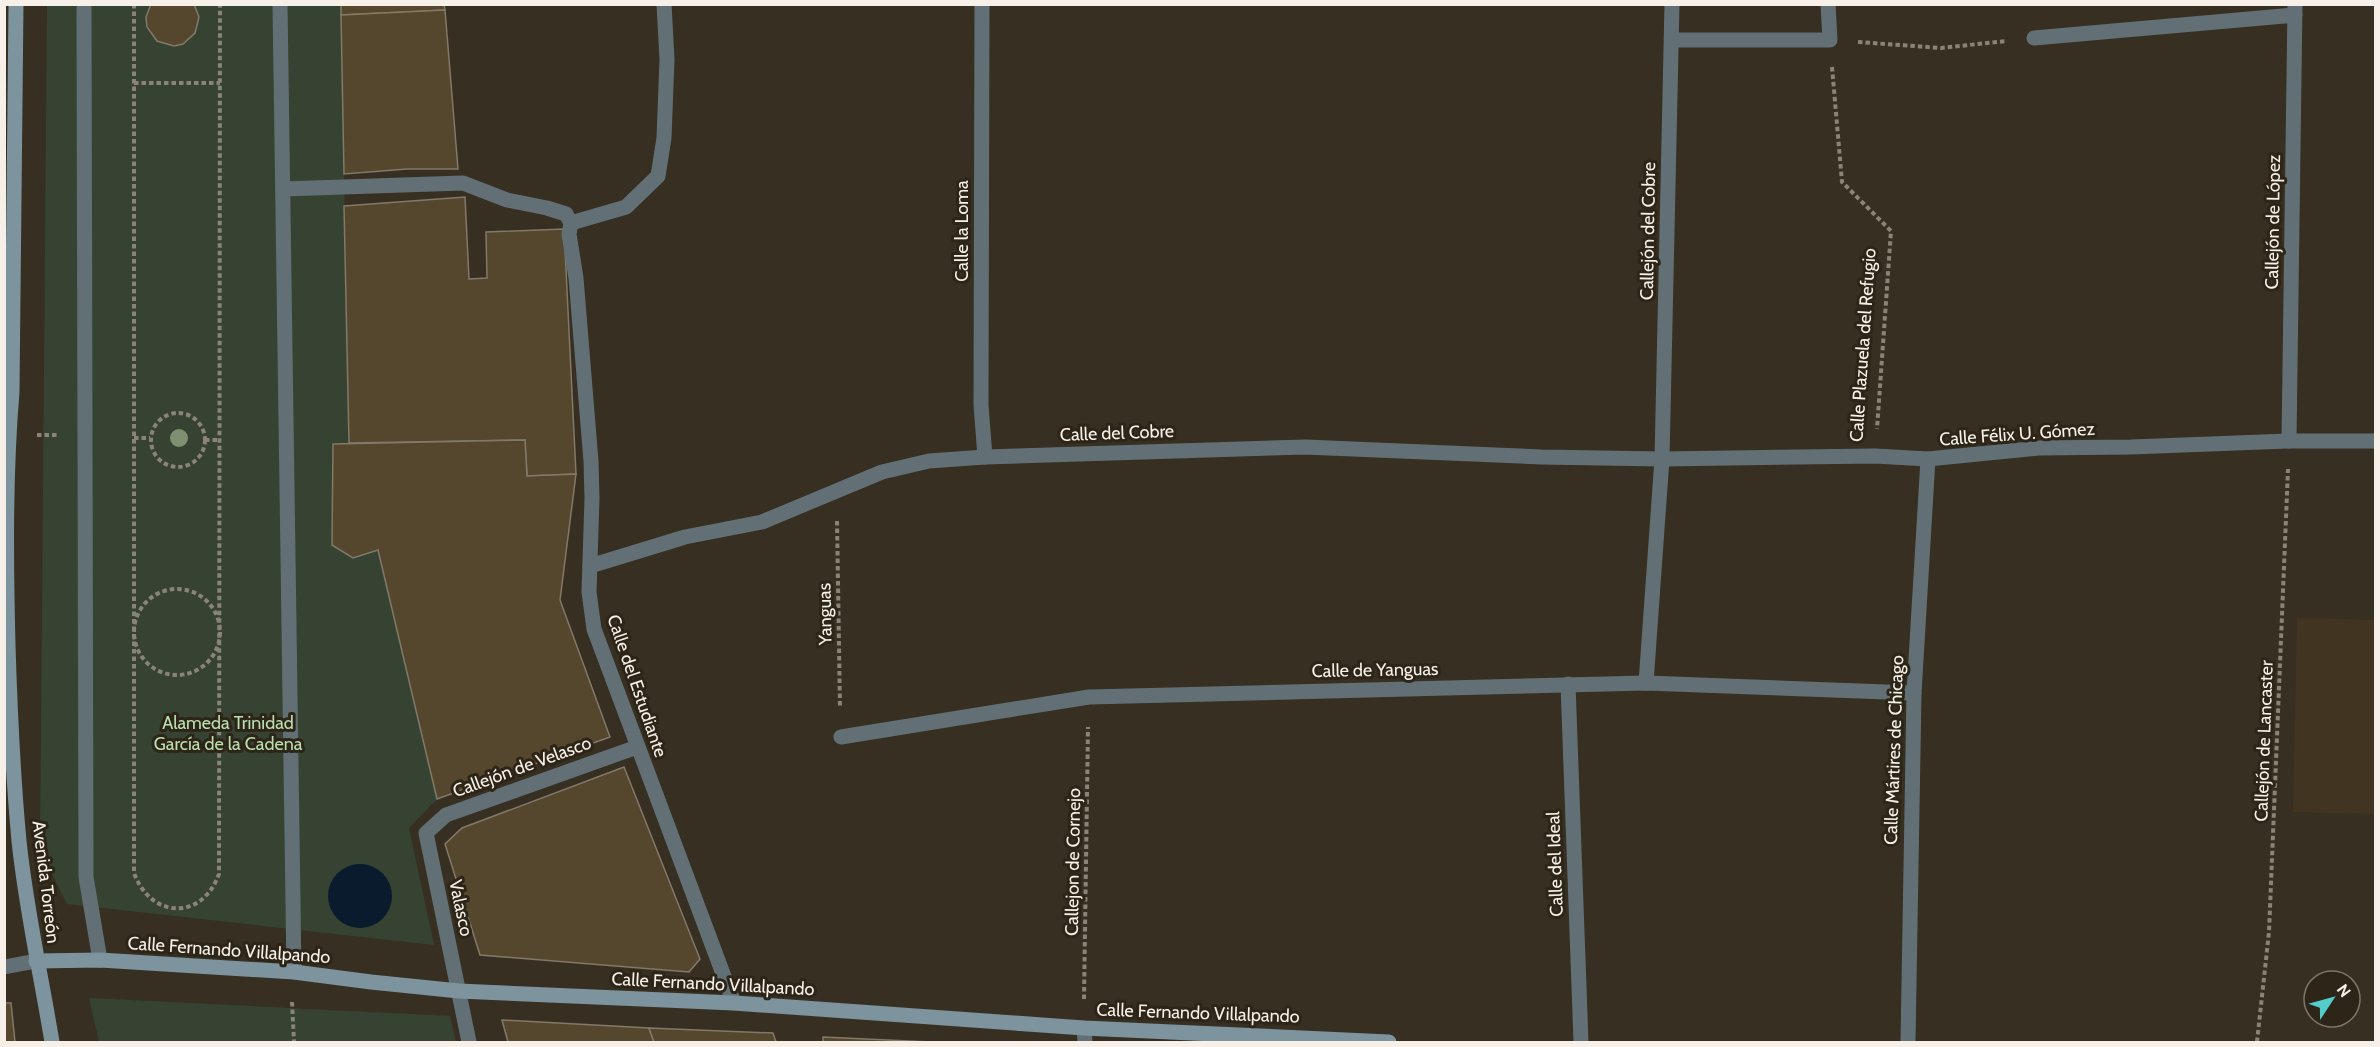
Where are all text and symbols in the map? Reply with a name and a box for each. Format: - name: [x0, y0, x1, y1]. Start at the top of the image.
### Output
- street label: Callejón de López: [2261, 154, 2285, 290]
- street label: Callejón del Cobre: [1636, 162, 1660, 300]
- street label: Calle la Loma: [951, 180, 973, 282]
- street label: Calle Plazuela del Refugio: [1845, 247, 1881, 443]
- street label: Calle Félix U. Gómez: [1938, 418, 2096, 450]
- street label: Calle del Cobre: [1059, 420, 1175, 446]
- street label: Yanguas: [813, 583, 837, 646]
- street label: Calle del Estudiante: [602, 612, 672, 760]
- street label: Calle Mártires de Chicago: [1880, 655, 1908, 845]
- street label: Calle de Yanguas: [1311, 658, 1439, 682]
- street label: Callejón de Lancaster: [2250, 660, 2278, 822]
- park label: Alameda Trinidad García de la Cadena: [154, 712, 303, 755]
- street label: Callejón de Velasco: [450, 732, 594, 802]
- street label: Callejon de Cornejo: [1061, 788, 1085, 936]
- street label: Calle del Ideal: [1542, 810, 1568, 917]
- street label: Avenida Torreón: [28, 819, 64, 945]
- street label: Valasco: [444, 878, 478, 938]
- street label: Calle Fernando Villalpando: [127, 932, 331, 968]
- street label: Calle Fernando Villalpando: [611, 968, 815, 1000]
- north arrow: [2302, 969, 2362, 1029]
- text: N: [2333, 980, 2355, 1001]
- street label: Calle Fernando Villalpando: [1096, 998, 1300, 1028]

